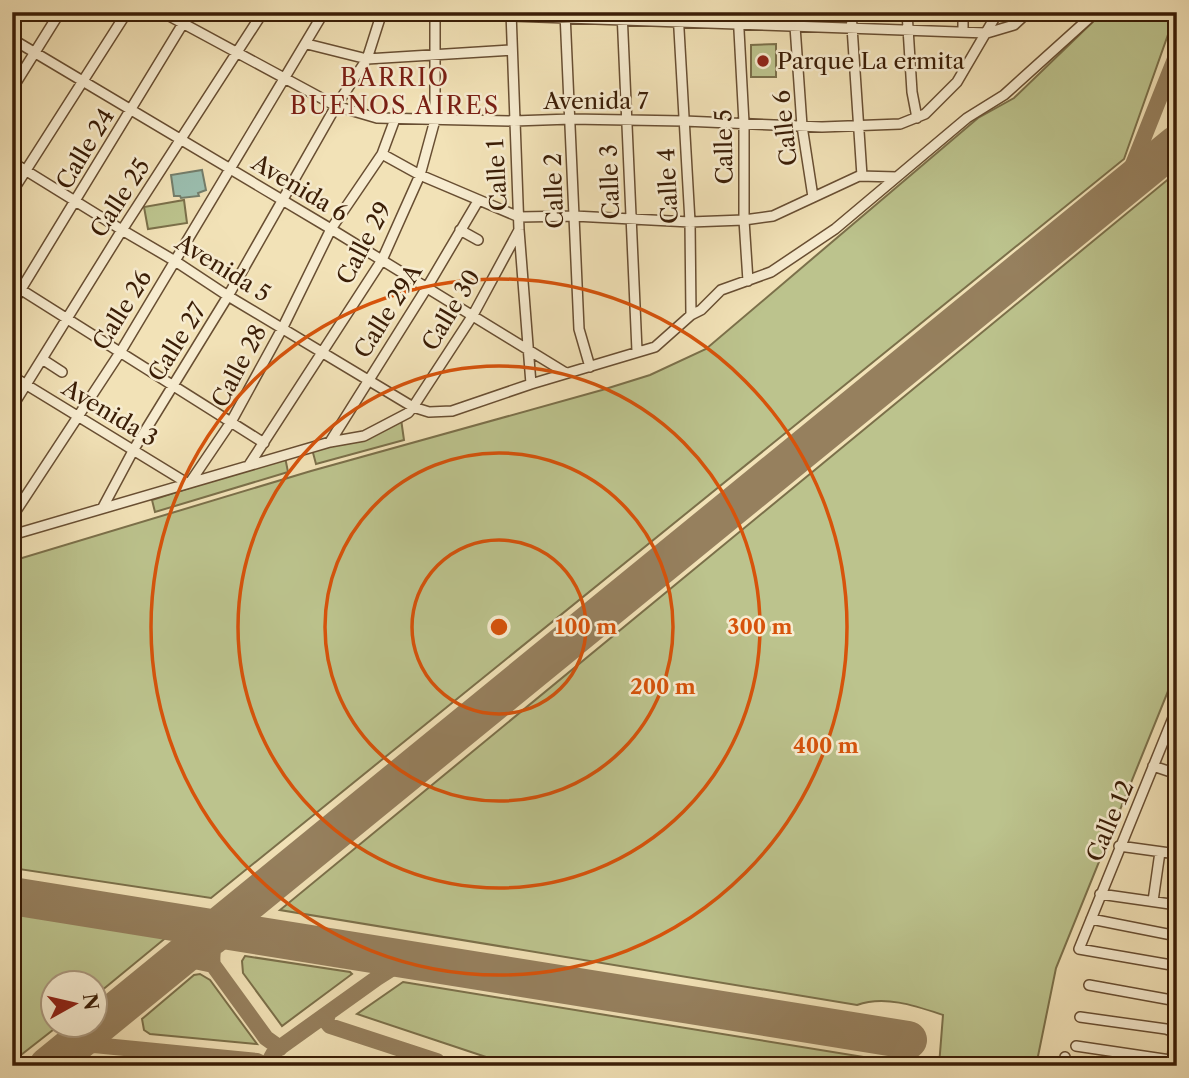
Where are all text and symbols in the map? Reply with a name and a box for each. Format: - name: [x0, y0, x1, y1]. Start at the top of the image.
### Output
- place label: Parque La ermita: [777, 47, 966, 75]
- marker: Parque La ermita: [755, 53, 771, 69]
- district label: BARRIO BUENOS AIRES: [290, 63, 500, 120]
- street label: Avenida 7: [542, 87, 649, 115]
- street label: Calle 6: [767, 89, 803, 167]
- street label: Calle 24: [50, 104, 120, 194]
- street label: Calle 5: [709, 109, 739, 185]
- street label: Calle 1: [481, 138, 513, 212]
- street label: Calle 3: [595, 144, 625, 220]
- street label: Calle 4: [652, 147, 684, 225]
- street label: Avenida 6: [246, 148, 353, 228]
- street label: Calle 25: [84, 153, 156, 243]
- street label: Calle 2: [539, 153, 569, 229]
- street label: Calle 29: [331, 197, 397, 289]
- street label: Avenida 5: [170, 227, 275, 308]
- street label: Calle 29A: [348, 258, 428, 363]
- street label: Calle 30: [416, 264, 486, 356]
- street label: Calle 26: [86, 265, 158, 355]
- street label: Calle 27: [142, 297, 212, 386]
- street label: Calle 28: [206, 320, 272, 412]
- street label: Avenida 3: [56, 373, 163, 452]
- text: 100 m: [555, 614, 617, 639]
- text: 300 m: [728, 614, 792, 639]
- centre of rings: [487, 615, 511, 639]
- text: 200 m: [630, 674, 696, 699]
- text: 400 m: [793, 733, 859, 758]
- street label: Calle 12: [1080, 776, 1140, 866]
- north arrow: [38, 970, 108, 1040]
- text: N: [78, 992, 103, 1011]

